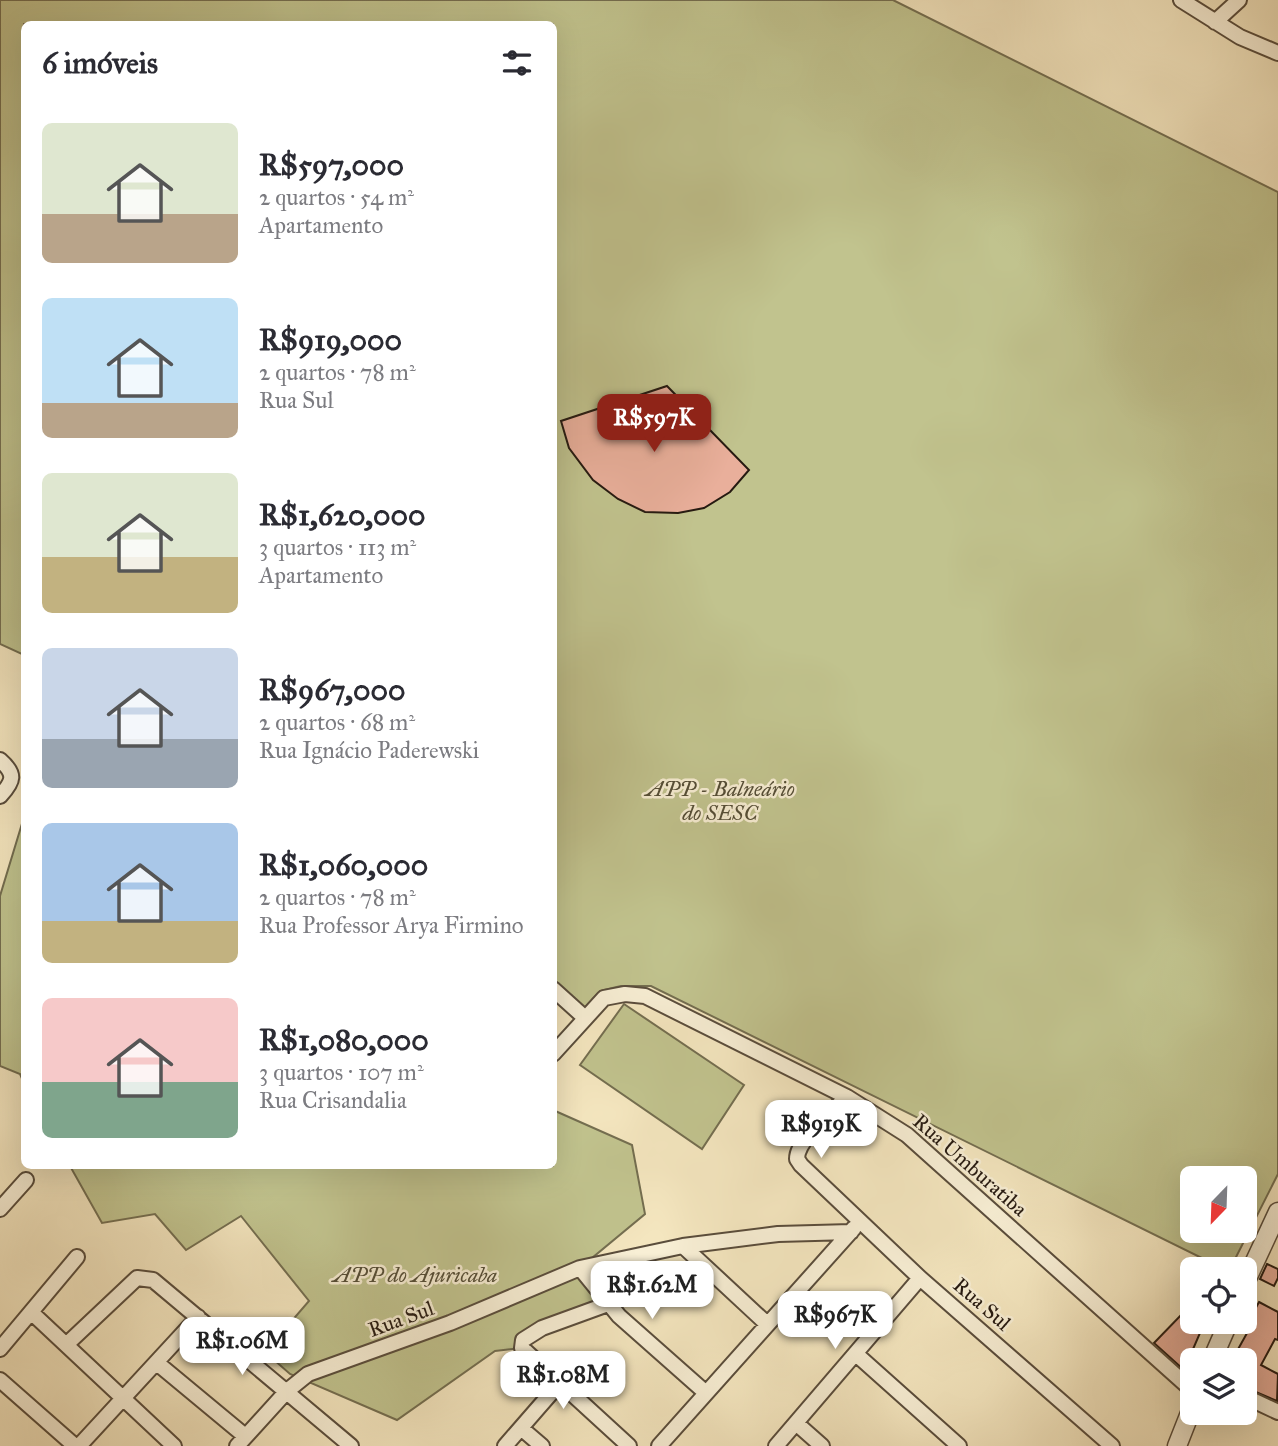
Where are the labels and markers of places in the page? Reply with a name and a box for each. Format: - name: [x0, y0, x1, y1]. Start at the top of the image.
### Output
- pin: R$597K: [597, 394, 711, 454]
- pin: R$919K: [764, 1100, 878, 1160]
- pin: R$1.62M: [587, 1262, 717, 1321]
- pin: R$967K: [778, 1292, 892, 1351]
- pin: R$1.06M: [177, 1318, 307, 1377]
- pin: R$1.08M: [498, 1352, 628, 1411]

